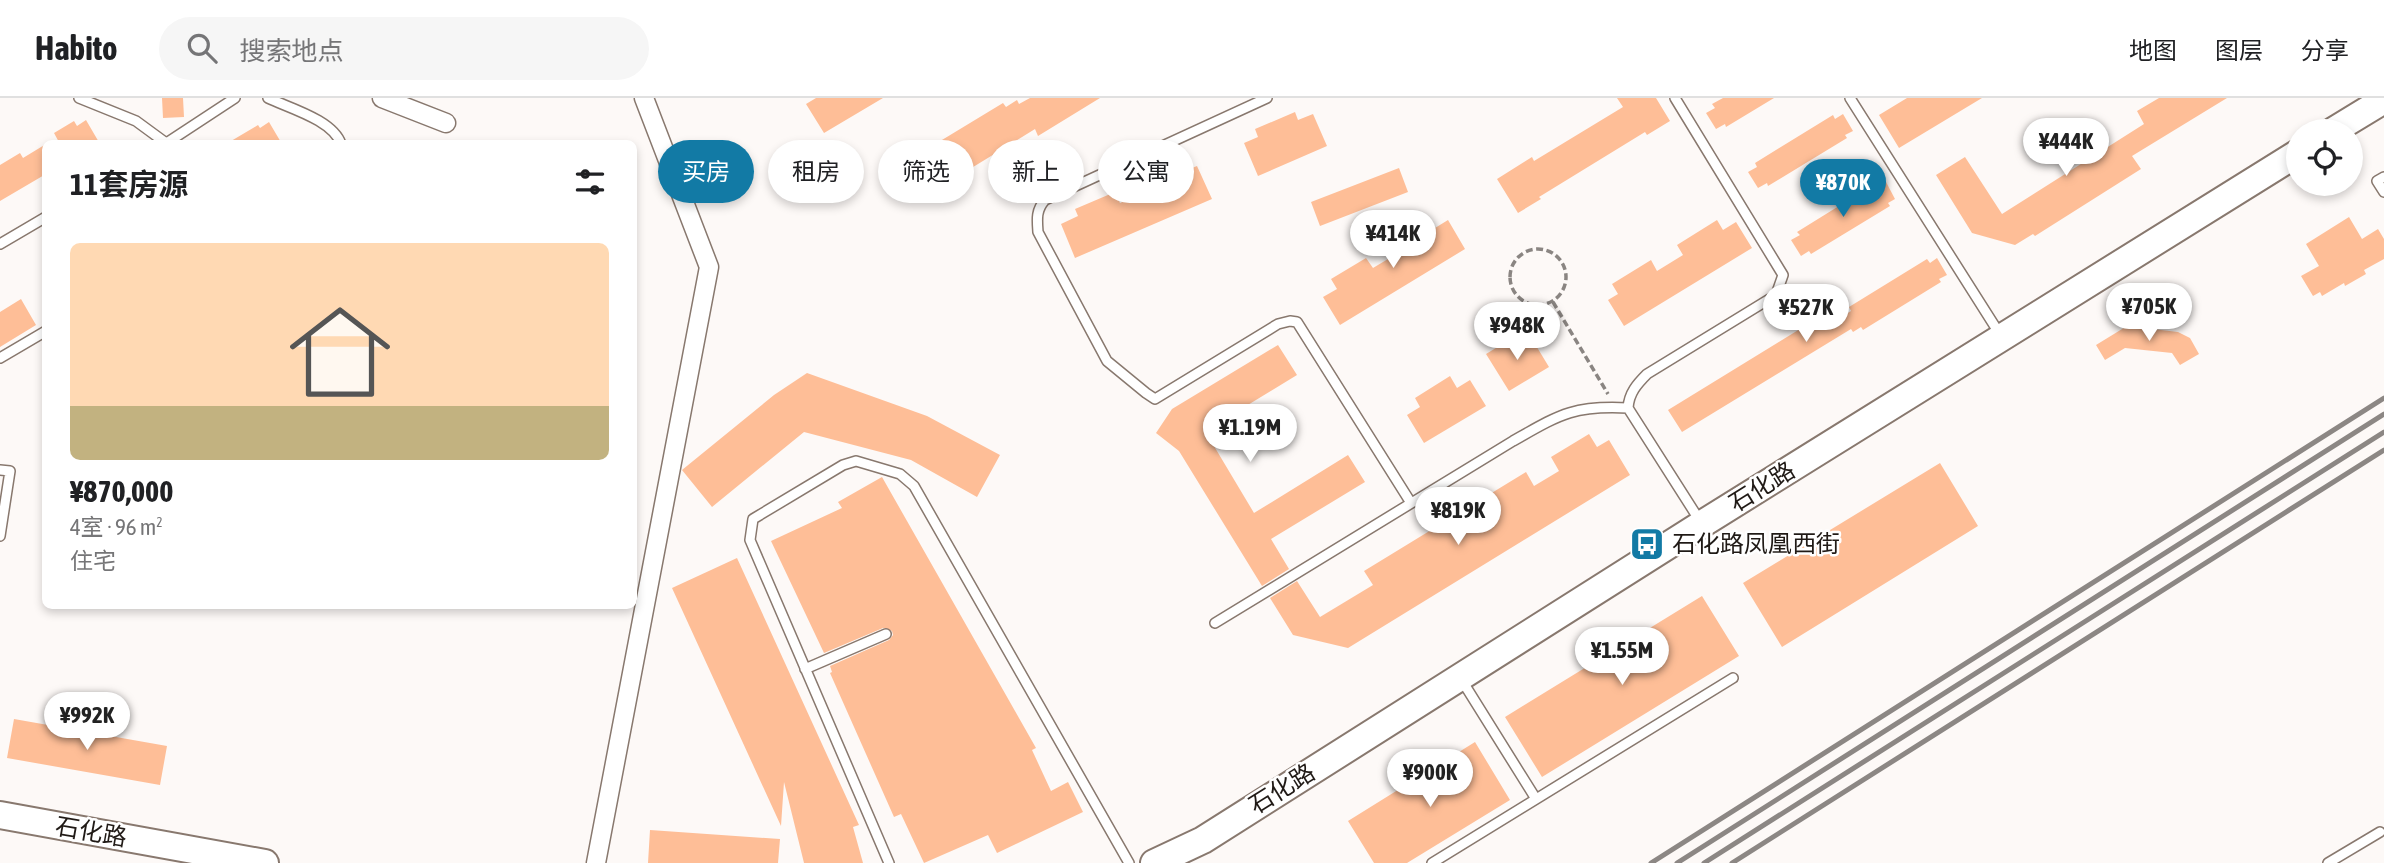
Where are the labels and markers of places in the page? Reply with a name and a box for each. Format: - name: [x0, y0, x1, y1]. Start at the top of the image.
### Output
- pin: ¥444K: [2017, 118, 2115, 178]
- pin: ¥870K: [1794, 159, 1892, 219]
- pin: ¥414K: [1344, 211, 1442, 270]
- pin: ¥705K: [2100, 284, 2198, 343]
- pin: ¥527K: [1757, 285, 1855, 344]
- pin: ¥948K: [1468, 302, 1566, 362]
- pin: ¥1.19M: [1193, 404, 1307, 464]
- pin: ¥819K: [1409, 488, 1507, 547]
- bus stop icon: 石化路凤凰西街: [1628, 525, 1666, 563]
- place label: 石化路凤凰西街: [1672, 530, 1840, 557]
- pin: ¥1.55M: [1565, 628, 1679, 687]
- pin: ¥992K: [38, 692, 136, 752]
- pin: ¥900K: [1381, 750, 1479, 809]

